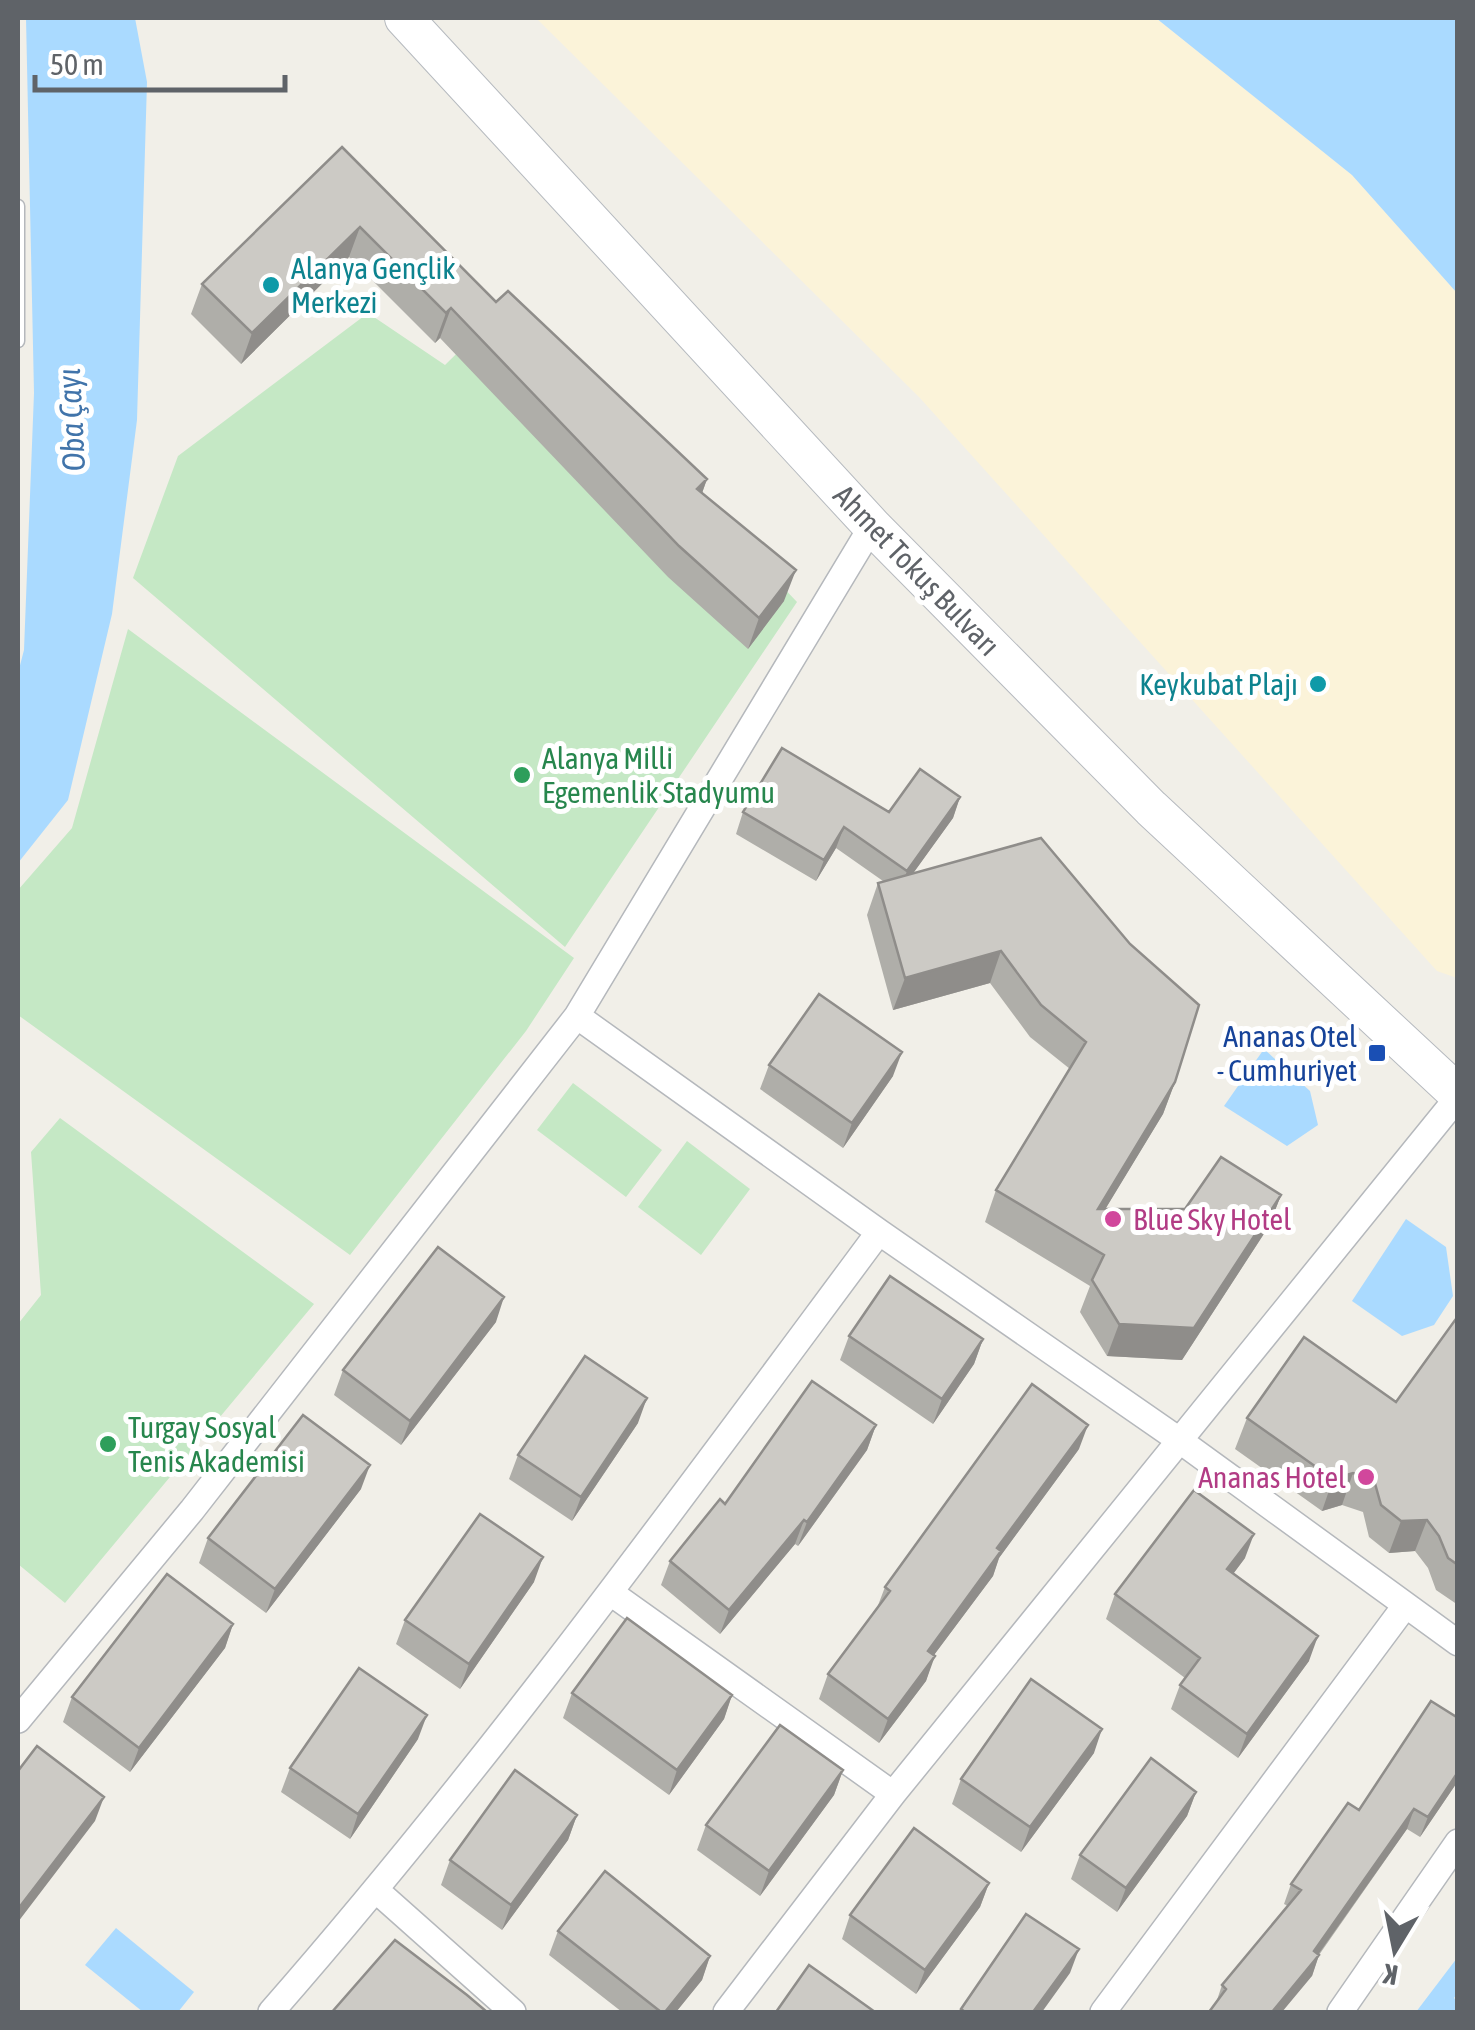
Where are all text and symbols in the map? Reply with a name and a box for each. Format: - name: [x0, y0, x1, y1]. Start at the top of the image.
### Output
- scale bar: [35, 30, 285, 92]
- text: 50 m: [50, 47, 104, 81]
- place label: Alanya Gençlik Merkezi: [291, 251, 456, 319]
- marker: Alanya Gençlik Merkezi: [260, 274, 282, 296]
- water label: Oba Çayı: [50, 368, 92, 472]
- street label: Ahmet Tokuş Bulvarı: [827, 478, 1007, 662]
- place label: Keykubat Plajı: [1139, 667, 1298, 701]
- marker: Keykubat Plajı: [1307, 673, 1329, 695]
- place label: Alanya Milli Egemenlik Stadyumu: [542, 741, 775, 809]
- marker: Alanya Milli Egemenlik Stadyumu: [511, 764, 533, 786]
- place label: Ananas Otel - Cumhuriyet: [1217, 1019, 1357, 1087]
- marker: Ananas Otel - Cumhuriyet: [1366, 1042, 1388, 1064]
- place label: Blue Sky Hotel: [1133, 1202, 1291, 1236]
- marker: Blue Sky Hotel: [1102, 1208, 1124, 1230]
- place label: Turgay Sosyal Tenis Akademisi: [128, 1410, 305, 1478]
- marker: Turgay Sosyal Tenis Akademisi: [97, 1433, 119, 1455]
- place label: Ananas Hotel: [1198, 1460, 1346, 1494]
- marker: Ananas Hotel: [1355, 1466, 1377, 1488]
- north arrow: [1345, 1900, 1445, 2000]
- text: K: [1381, 1958, 1400, 1992]

